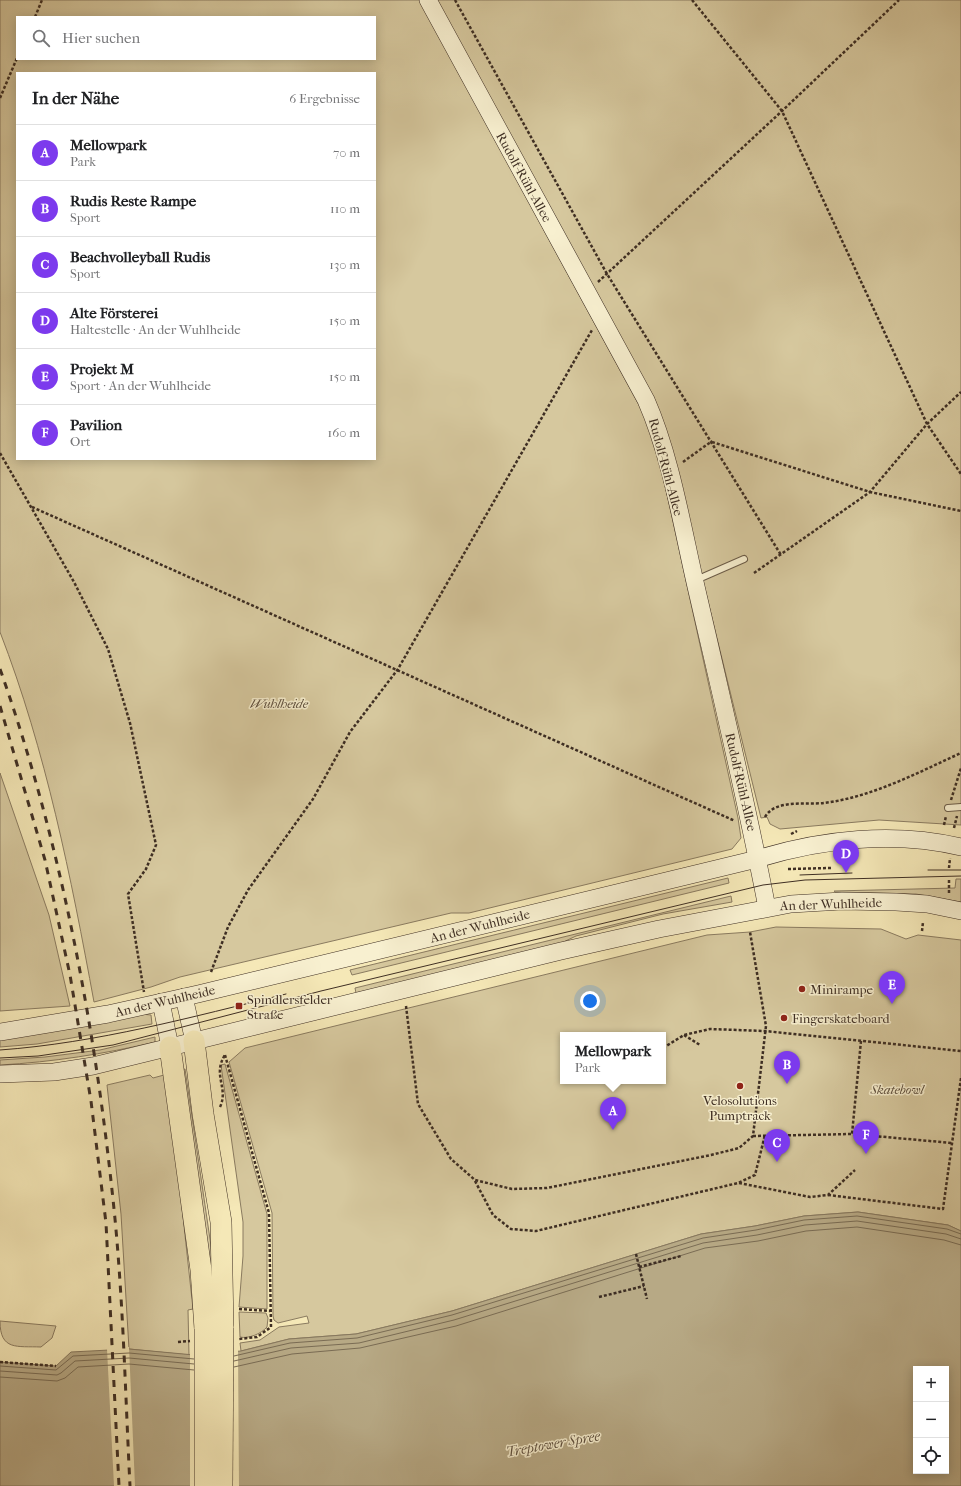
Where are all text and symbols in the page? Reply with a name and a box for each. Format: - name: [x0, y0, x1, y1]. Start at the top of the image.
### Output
- search box: [16, 16, 376, 60]
- icon: search: [30, 27, 52, 49]
- text: Hier suchen: [62, 29, 140, 47]
- text: In der Nähe: [32, 88, 119, 108]
- text: 6 Ergebnisse: [289, 91, 360, 106]
- street label: Rudolf-Rühl-Allee: [493, 129, 555, 225]
- text: Mellowpark: [70, 136, 147, 154]
- text: A: [41, 145, 49, 160]
- text: 70 m: [333, 145, 360, 160]
- text: Park: [70, 154, 96, 169]
- text: Rudis Reste Rampe: [70, 192, 196, 210]
- text: B: [41, 201, 49, 216]
- text: 110 m: [330, 201, 360, 216]
- text: Sport: [70, 210, 101, 225]
- text: Beachvolleyball Rudis: [70, 248, 210, 266]
- text: C: [41, 257, 49, 272]
- text: 130 m: [329, 257, 360, 272]
- text: Sport: [70, 266, 101, 281]
- text: Alte Försterei: [70, 304, 158, 322]
- text: D: [40, 313, 50, 328]
- text: 150 m: [329, 313, 360, 328]
- text: Haltestelle · An der Wuhlheide: [70, 322, 241, 337]
- text: Projekt M: [70, 360, 134, 378]
- text: E: [41, 369, 49, 384]
- text: 150 m: [329, 369, 360, 384]
- text: Sport · An der Wuhlheide: [70, 378, 211, 393]
- text: Pavilion: [70, 416, 122, 434]
- street label: Rudolf-Rühl-Allee: [646, 416, 686, 518]
- text: F: [42, 425, 48, 440]
- text: 160 m: [328, 425, 360, 440]
- text: Ort: [70, 434, 91, 449]
- park label: Wuhlheide: [250, 696, 309, 711]
- street label: Rudolf-Rühl-Allee: [722, 731, 760, 833]
- pin: D: [833, 840, 859, 873]
- street label: An der Wuhlheide: [779, 895, 883, 913]
- street label: An der Wuhlheide: [428, 906, 532, 946]
- pin: E: [879, 971, 905, 1004]
- street label: An der Wuhlheide: [113, 982, 217, 1020]
- place label: Minirampe: [810, 982, 874, 997]
- marker: Minirampe: [797, 984, 807, 994]
- your location: [580, 991, 600, 1011]
- place label: Spindlersfelder Straße: [247, 992, 333, 1022]
- marker: Spindlersfelder Straße: [234, 1001, 244, 1011]
- place label: Fingerskateboard: [792, 1011, 891, 1026]
- marker: Fingerskateboard: [779, 1013, 789, 1023]
- popup: [560, 1032, 666, 1084]
- text: Mellowpark: [575, 1042, 651, 1060]
- pin: B: [774, 1051, 800, 1084]
- text: Park: [575, 1060, 601, 1075]
- marker: Velosolutions Pumptrack: [735, 1081, 745, 1091]
- park label: Skatebowl: [869, 1082, 925, 1097]
- place label: Velosolutions Pumptrack: [702, 1093, 777, 1123]
- pin: A: [600, 1097, 626, 1130]
- pin: F: [853, 1121, 879, 1154]
- pin: C: [764, 1129, 790, 1162]
- map controls: [913, 1366, 949, 1474]
- button: +: [913, 1366, 949, 1402]
- button: −: [913, 1402, 949, 1438]
- water label: Treptower Spree: [505, 1427, 602, 1461]
- button: locate: [913, 1438, 949, 1474]

